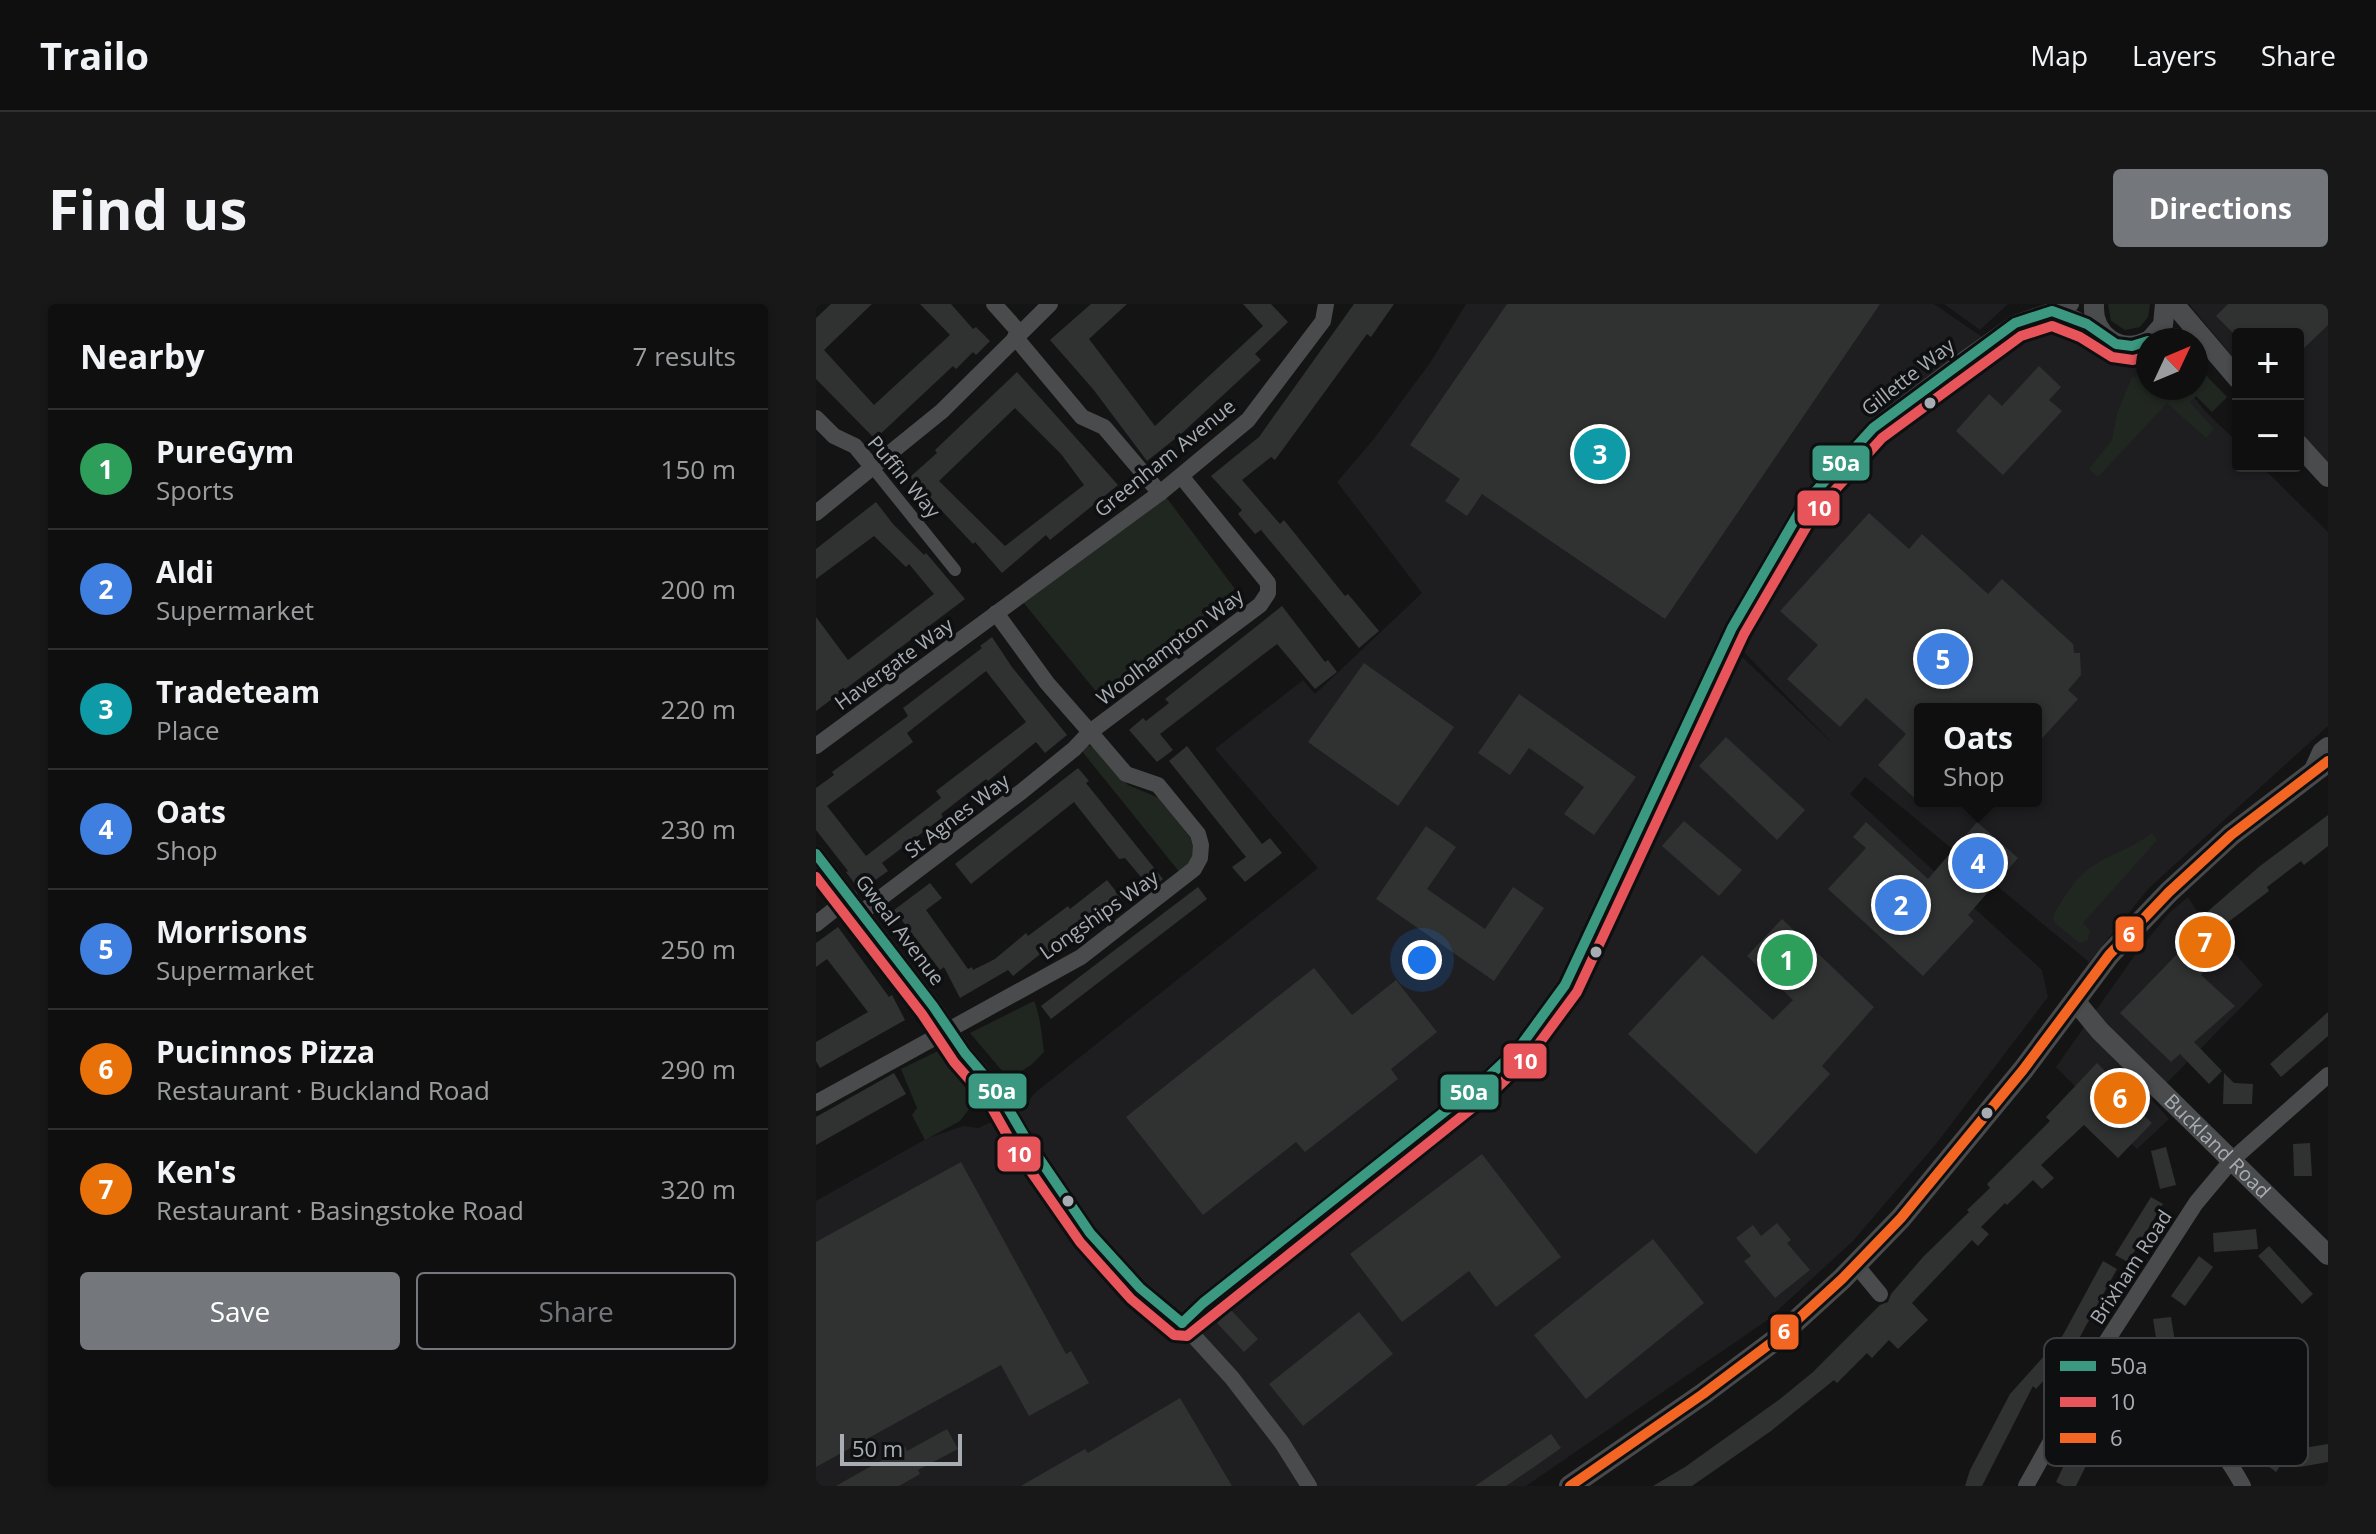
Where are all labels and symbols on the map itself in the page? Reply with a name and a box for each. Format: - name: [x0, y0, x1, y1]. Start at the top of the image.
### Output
- north arrow: [2136, 328, 2208, 400]
- street label: Gillette Way: [1856, 331, 1961, 421]
- street label: Greenham Avenue: [1089, 392, 1241, 523]
- unlabelled marker: [1922, 395, 1938, 411]
- pin: 3: [1574, 424, 1626, 484]
- street label: Puffin Way: [862, 430, 947, 524]
- line badge: 50a: [1811, 444, 1871, 482]
- text: 50a: [1822, 447, 1860, 477]
- line badge: 10: [1796, 489, 1841, 527]
- text: 10: [1806, 492, 1832, 522]
- street label: Woolhampton Way: [1091, 582, 1250, 711]
- street label: Havergate Way: [829, 611, 959, 716]
- pin: 5: [1917, 629, 1969, 689]
- street label: St Agnes Way: [899, 767, 1015, 864]
- pin: 4: [1952, 833, 2004, 893]
- street label: Longships Way: [1034, 863, 1164, 966]
- street label: Gweal Avenue: [850, 869, 951, 991]
- pin: 2: [1875, 875, 1927, 935]
- pin: 7: [2179, 912, 2231, 972]
- line badge: 6: [2114, 915, 2145, 953]
- text: 6: [2123, 918, 2135, 948]
- pin: 1: [1761, 930, 1813, 990]
- your location: [1402, 940, 1442, 980]
- unlabelled marker: [1588, 944, 1604, 960]
- line badge: 10: [1502, 1042, 1548, 1080]
- text: 10: [1512, 1045, 1538, 1075]
- pin: 6: [2094, 1068, 2146, 1128]
- line badge: 50a: [967, 1072, 1028, 1110]
- line badge: 50a: [1439, 1073, 1500, 1111]
- text: 50a: [978, 1075, 1016, 1105]
- text: 50a: [1450, 1076, 1488, 1106]
- street label: Buckland Road: [2159, 1088, 2277, 1204]
- unlabelled marker: [1979, 1105, 1995, 1121]
- line badge: 10: [996, 1135, 1042, 1173]
- text: 10: [1006, 1138, 1032, 1168]
- unlabelled marker: [1060, 1193, 1076, 1209]
- street label: Brixham Road: [2083, 1204, 2178, 1329]
- line badge: 6: [1769, 1313, 1800, 1351]
- text: 6: [1778, 1315, 1790, 1345]
- legend: [2044, 1338, 2308, 1466]
- text: 50a: [2110, 1350, 2147, 1380]
- text: 10: [2110, 1386, 2135, 1416]
- text: 6: [2110, 1422, 2123, 1452]
- scale bar: [840, 1430, 962, 1466]

